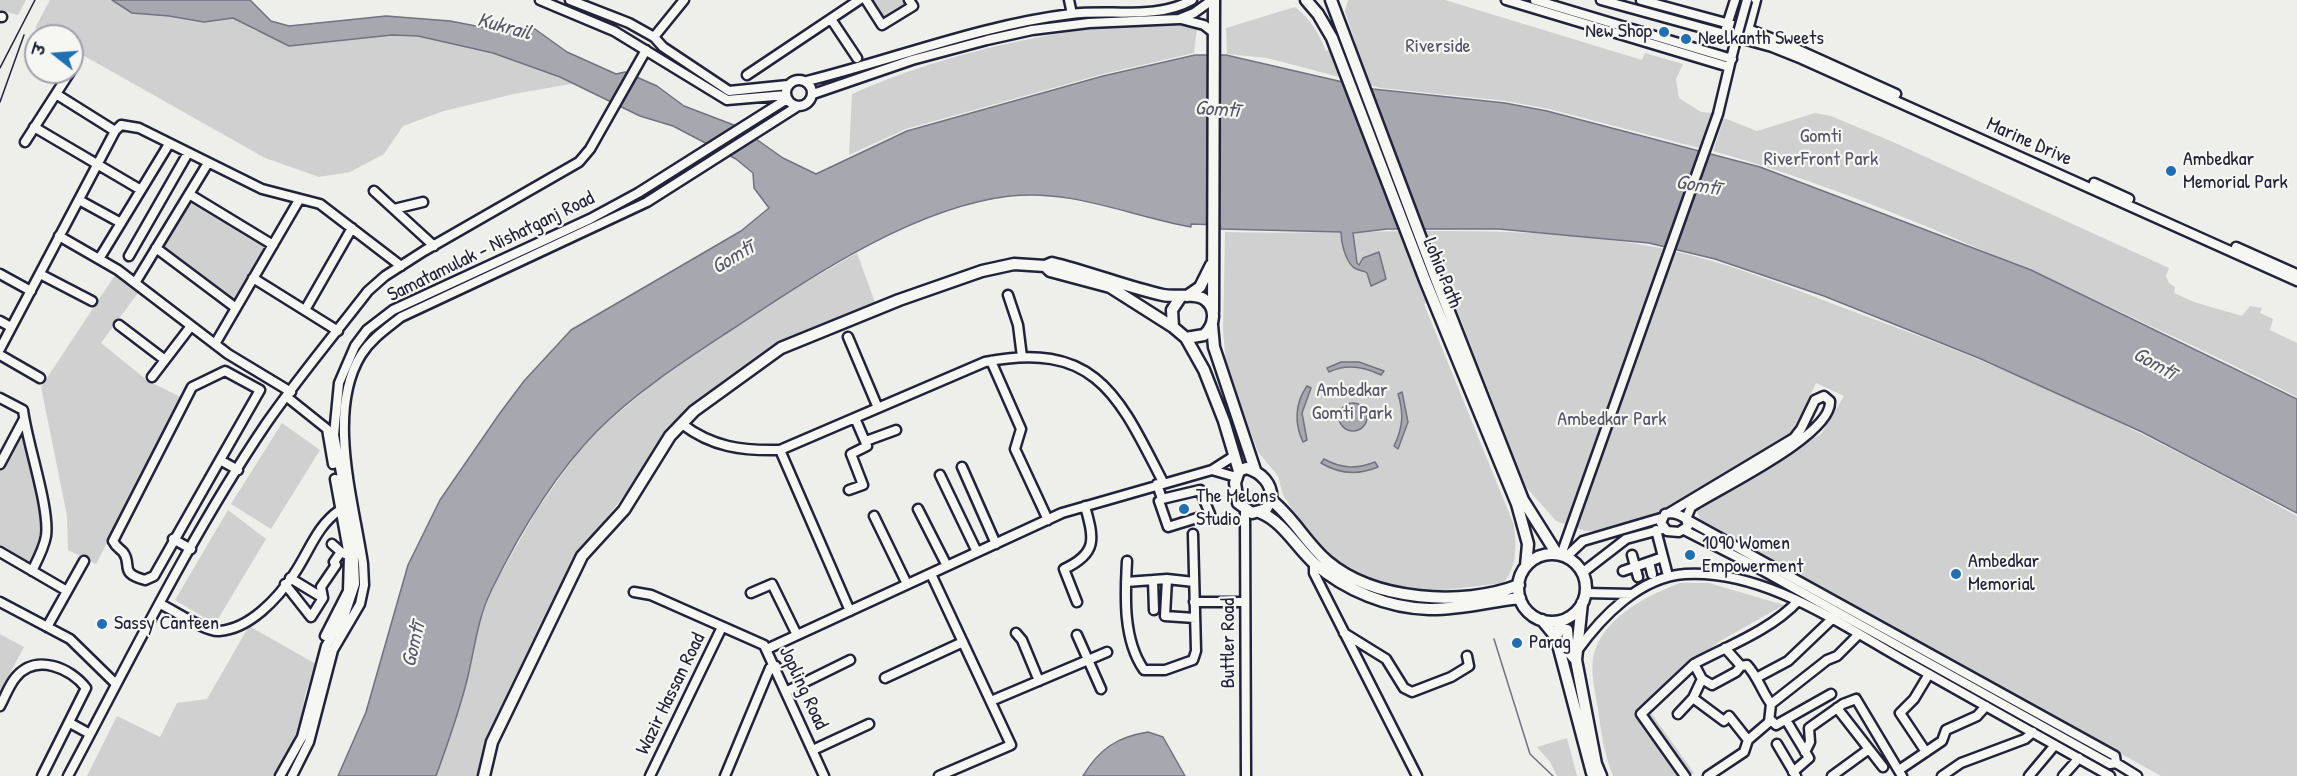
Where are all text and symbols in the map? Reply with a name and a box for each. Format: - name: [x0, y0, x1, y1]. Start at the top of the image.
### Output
- water label: Kukrail: [474, 8, 534, 46]
- place label: New Shop: [1585, 20, 1652, 44]
- north arrow: [24, 24, 84, 84]
- marker: New Shop: [1657, 25, 1671, 39]
- place label: Neelkanth Sweets: [1698, 27, 1824, 51]
- marker: Neelkanth Sweets: [1679, 32, 1693, 46]
- park label: Riverside: [1405, 35, 1471, 59]
- text: उ: [27, 41, 51, 58]
- water label: Gomtī: [1194, 96, 1240, 124]
- street label: Marine Drive: [1982, 112, 2076, 172]
- park label: Gomti RiverFront Park: [1764, 125, 1878, 172]
- place label: Ambedkar Memorial Park: [2183, 148, 2288, 195]
- marker: Ambedkar Memorial Park: [2164, 164, 2178, 178]
- water label: Gomtī: [1674, 170, 1722, 202]
- street label: Samatamulak - Nishatganj Road: [384, 186, 598, 308]
- street label: Lohia Path: [1417, 234, 1467, 312]
- water label: Gomtī: [707, 236, 759, 280]
- water label: Gomtī: [2128, 342, 2180, 386]
- park label: Ambedkar Gomti Park: [1312, 379, 1392, 426]
- park label: Ambedkar Park: [1557, 408, 1667, 432]
- place label: The Melons Studio: [1196, 485, 1276, 532]
- marker: The Melons Studio: [1177, 502, 1191, 516]
- place label: 1090 Women Empowerment: [1702, 532, 1803, 579]
- marker: 1090 Women Empowerment: [1683, 548, 1697, 562]
- place label: Ambedkar Memorial: [1968, 550, 2039, 597]
- marker: Ambedkar Memorial: [1949, 567, 1963, 581]
- street label: Buttler Road: [1217, 598, 1241, 688]
- place label: Sassy Canteen: [114, 612, 219, 636]
- marker: Sassy Canteen: [95, 617, 109, 631]
- water label: Gomtī: [397, 620, 431, 670]
- street label: Wazir Hassan Road: [631, 629, 711, 759]
- place label: Parag: [1529, 631, 1571, 655]
- marker: Parag: [1510, 636, 1524, 650]
- street label: Jopling Road: [773, 643, 833, 733]

